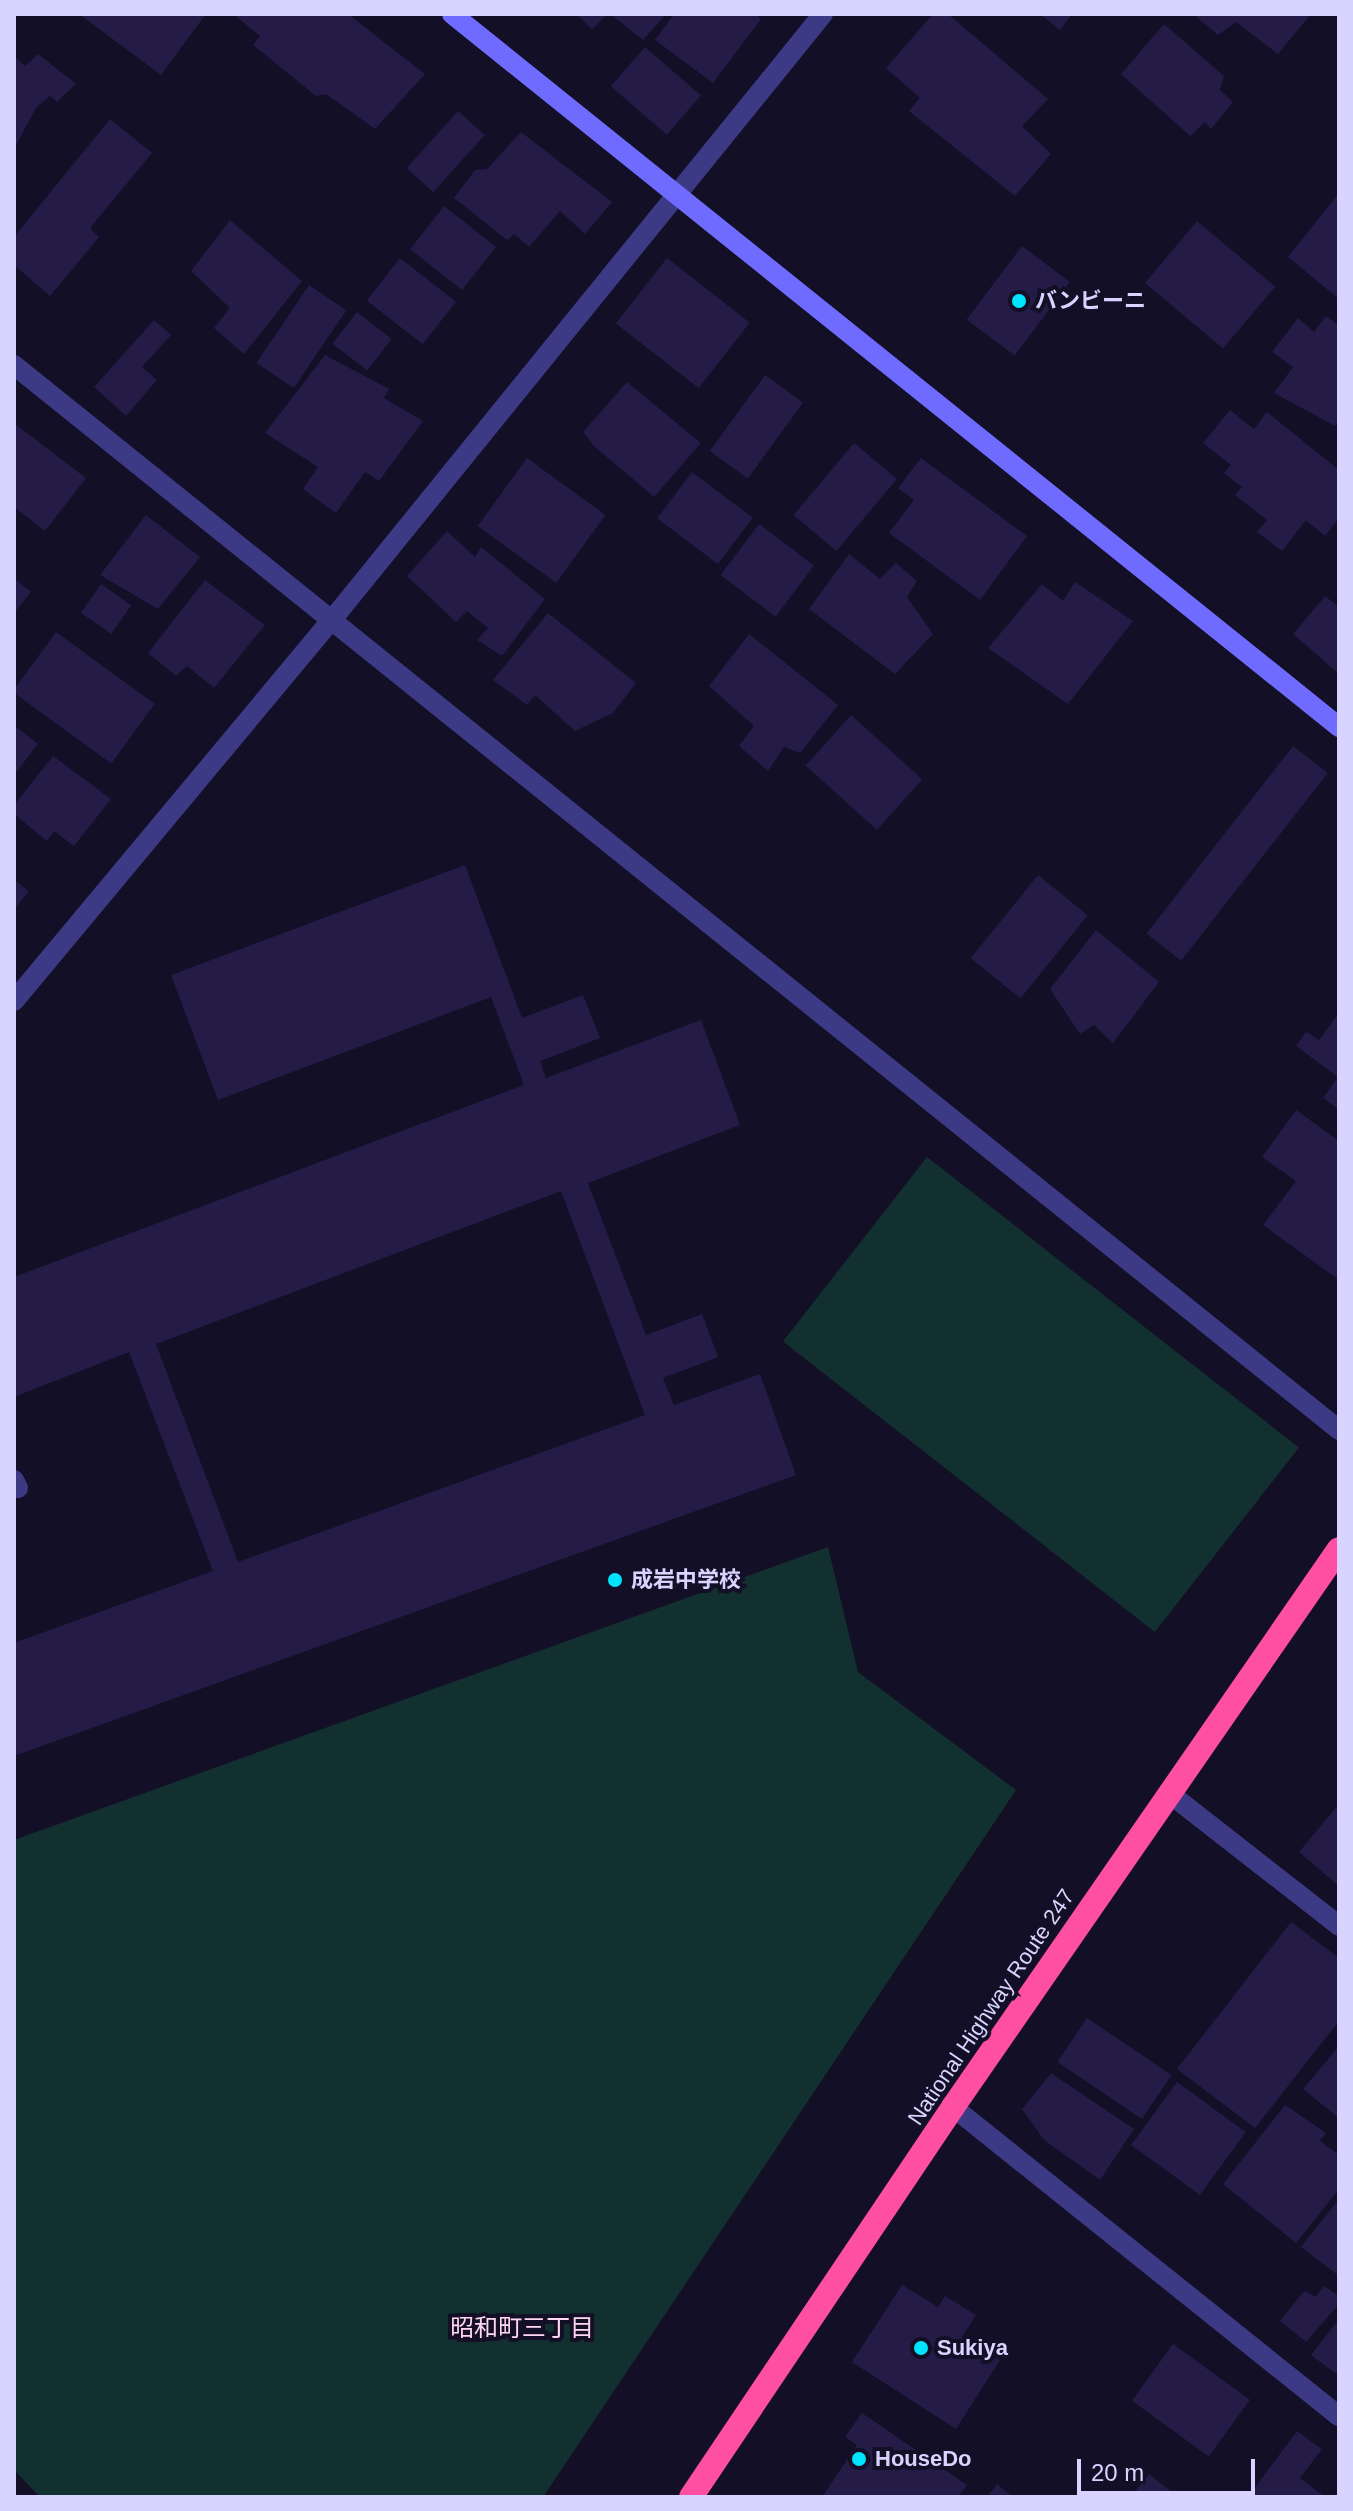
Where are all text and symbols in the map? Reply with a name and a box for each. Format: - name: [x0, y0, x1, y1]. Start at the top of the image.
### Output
- place label: バンビーニ: [1035, 288, 1145, 314]
- marker: バンビーニ: [1010, 292, 1028, 310]
- place label: 成岩中学校: [631, 1567, 741, 1593]
- marker: 成岩中学校: [606, 1571, 624, 1589]
- street label: National Highway Route 247: [902, 1884, 1080, 2130]
- district label: 昭和町三丁目: [450, 2314, 594, 2342]
- place label: Sukiya: [937, 2335, 1008, 2361]
- marker: Sukiya: [912, 2339, 930, 2357]
- scale bar: [1081, 2443, 1259, 2493]
- place label: HouseDo: [875, 2446, 972, 2472]
- marker: HouseDo: [850, 2450, 868, 2468]
- text: 20 m: [1091, 2459, 1144, 2486]

